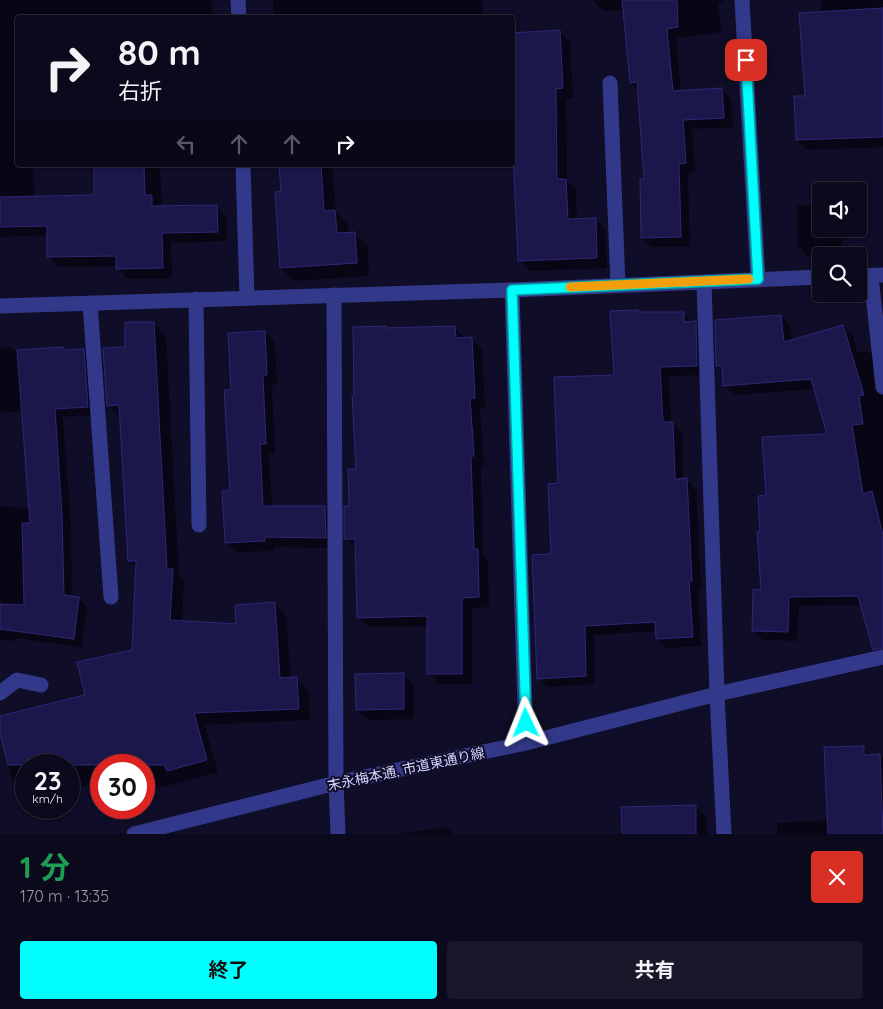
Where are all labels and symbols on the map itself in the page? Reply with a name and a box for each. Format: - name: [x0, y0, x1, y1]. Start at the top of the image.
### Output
- pin: [725, 39, 767, 81]
- position arrow: [499, 696, 551, 748]
- street label: 末永梅本通, 市道東通り線: [326, 744, 486, 794]
- speed limit sign: 30: [90, 754, 155, 819]

